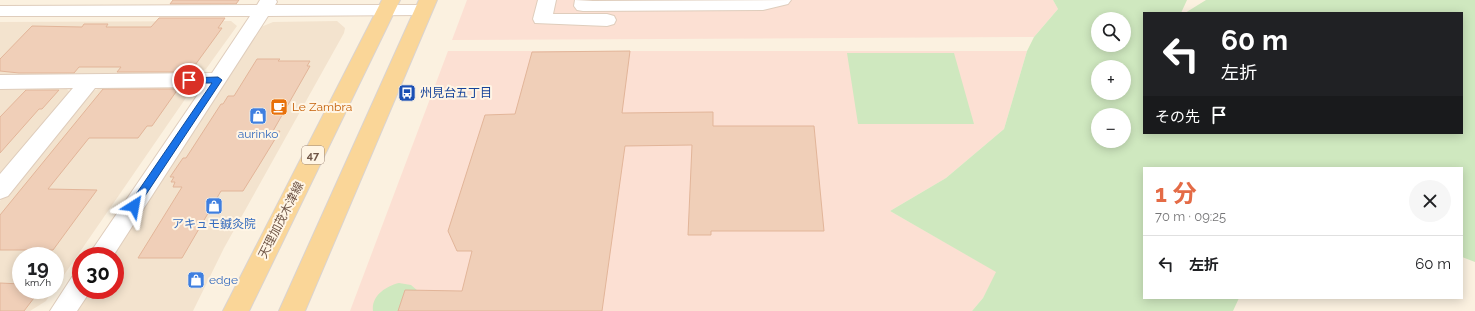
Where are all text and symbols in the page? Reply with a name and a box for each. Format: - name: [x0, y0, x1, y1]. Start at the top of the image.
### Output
- map controls: [1091, 12, 1131, 148]
- button: search: [1091, 12, 1131, 52]
- text: 60 m: [1221, 24, 1288, 57]
- icon: left: [1155, 28, 1207, 80]
- button: +: [1091, 60, 1131, 100]
- text: 左折: [1221, 62, 1257, 83]
- pin: [172, 63, 206, 97]
- icon: arrive: [178, 69, 200, 91]
- bus stop icon: 州見台五丁目: [397, 83, 417, 103]
- place label: 州見台五丁目: [420, 86, 492, 100]
- cafe icon: Le Zambra: [269, 97, 289, 117]
- place label: Le Zambra: [292, 100, 352, 114]
- icon: arrive: [1208, 104, 1230, 126]
- shop icon: aurinko: [248, 106, 268, 126]
- button: −: [1091, 108, 1131, 148]
- text: その先: [1155, 108, 1200, 126]
- place label: aurinko: [238, 127, 278, 141]
- road number: 47: [302, 146, 324, 164]
- street label: 天理加茂木津線: [256, 179, 306, 261]
- text: 1 分: [1155, 179, 1197, 208]
- button: close: [1409, 180, 1451, 222]
- position arrow: [113, 185, 155, 227]
- shop icon: アキュモ鍼灸院: [204, 196, 224, 216]
- text: 70 m · 09:25: [1155, 209, 1226, 224]
- place label: アキュモ鍼灸院: [172, 217, 256, 231]
- speed limit sign: 30: [72, 247, 124, 299]
- icon: left: [1155, 253, 1177, 275]
- text: 60 m: [1415, 255, 1451, 273]
- text: 19: [27, 256, 49, 280]
- text: 左折: [1189, 256, 1219, 274]
- shop icon: edge: [186, 270, 206, 290]
- place label: edge: [209, 273, 238, 287]
- text: km/h: [25, 277, 51, 288]

